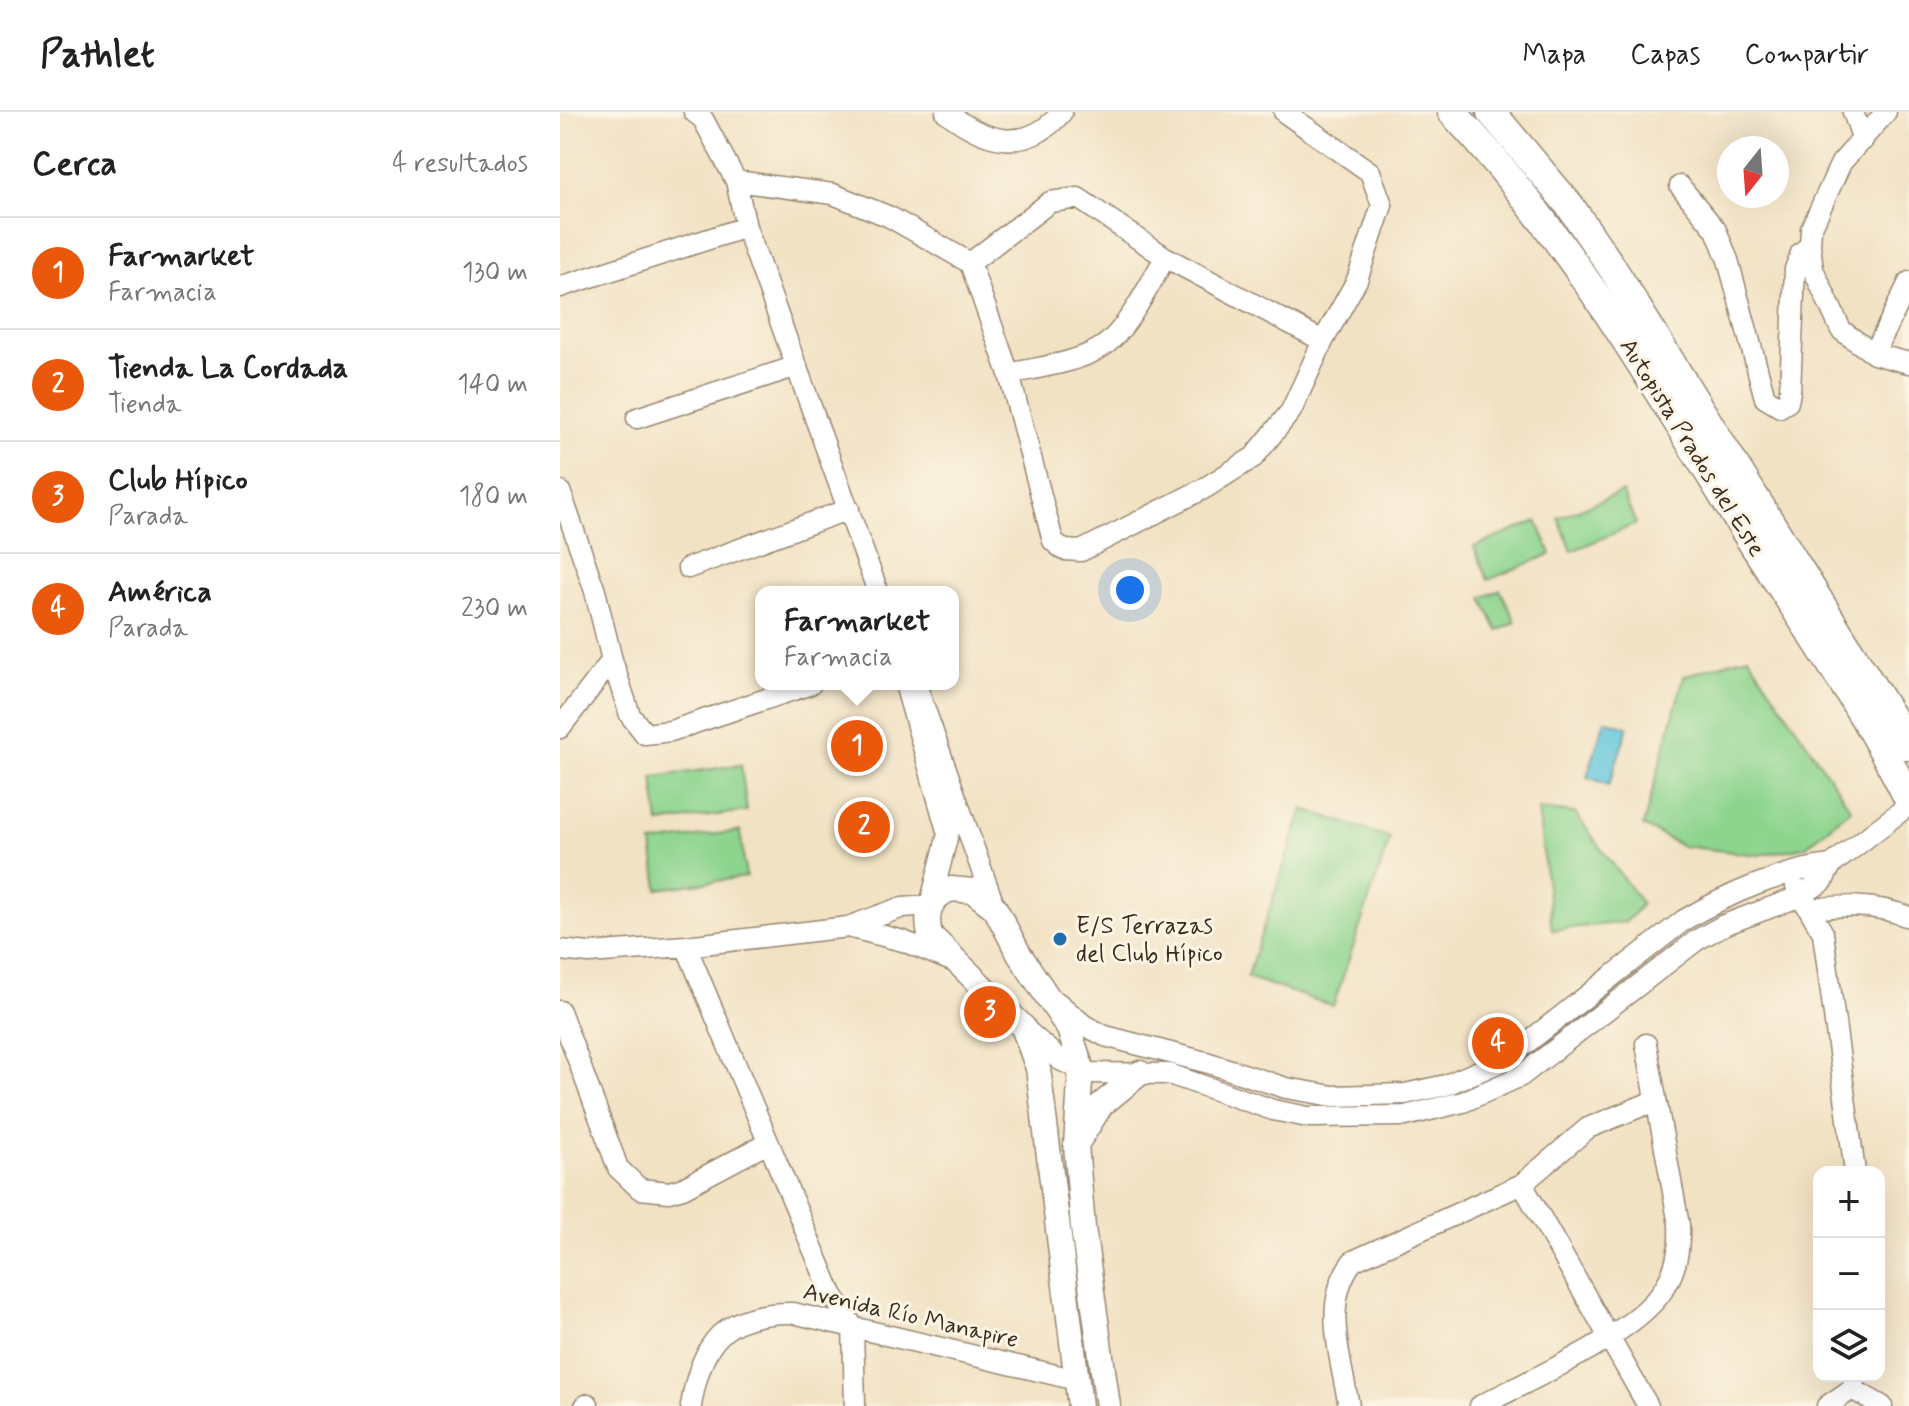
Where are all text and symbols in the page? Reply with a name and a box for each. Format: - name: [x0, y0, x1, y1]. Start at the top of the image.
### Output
- text: Pathlet: [40, 31, 155, 80]
- text: Mapa: [1522, 37, 1586, 74]
- text: Capas: [1630, 37, 1700, 74]
- text: Compartir: [1744, 37, 1869, 74]
- north arrow: [1717, 136, 1789, 208]
- text: Cerca: [32, 142, 117, 187]
- text: 4 resultados: [392, 147, 528, 181]
- text: Farmarket: [108, 237, 254, 276]
- text: 1: [52, 256, 64, 290]
- text: 130 m: [462, 256, 528, 290]
- text: Farmacia: [108, 276, 217, 310]
- street label: Autopista Prados del Este: [1612, 333, 1772, 563]
- text: Tienda La Cordada: [108, 349, 348, 388]
- text: 2: [52, 368, 64, 402]
- text: 140 m: [457, 368, 528, 402]
- text: Tienda: [108, 388, 181, 422]
- text: Club Hípico: [108, 461, 248, 500]
- text: 3: [52, 480, 64, 514]
- text: 180 m: [459, 480, 528, 514]
- text: Parada: [108, 500, 188, 534]
- your location: [1110, 570, 1150, 610]
- text: América: [108, 573, 212, 612]
- popup: [755, 586, 959, 690]
- text: 4: [50, 592, 66, 626]
- text: 230 m: [461, 592, 528, 626]
- text: Farmarket: [784, 602, 930, 641]
- text: Parada: [108, 612, 188, 646]
- text: Farmacia: [784, 641, 893, 675]
- pin: 1: [831, 716, 883, 776]
- pin: 2: [838, 797, 890, 857]
- place label: E/S Terrazas del Club Hípico: [1076, 911, 1223, 970]
- marker: E/S Terrazas del Club Hípico: [1051, 930, 1069, 948]
- pin: 3: [964, 982, 1016, 1042]
- pin: 4: [1472, 1013, 1524, 1073]
- map controls: [1813, 1166, 1885, 1382]
- button: +: [1813, 1166, 1885, 1238]
- button: −: [1813, 1238, 1885, 1310]
- street label: Avenida Río Manapire: [800, 1277, 1021, 1356]
- button: layers: [1813, 1310, 1885, 1382]

